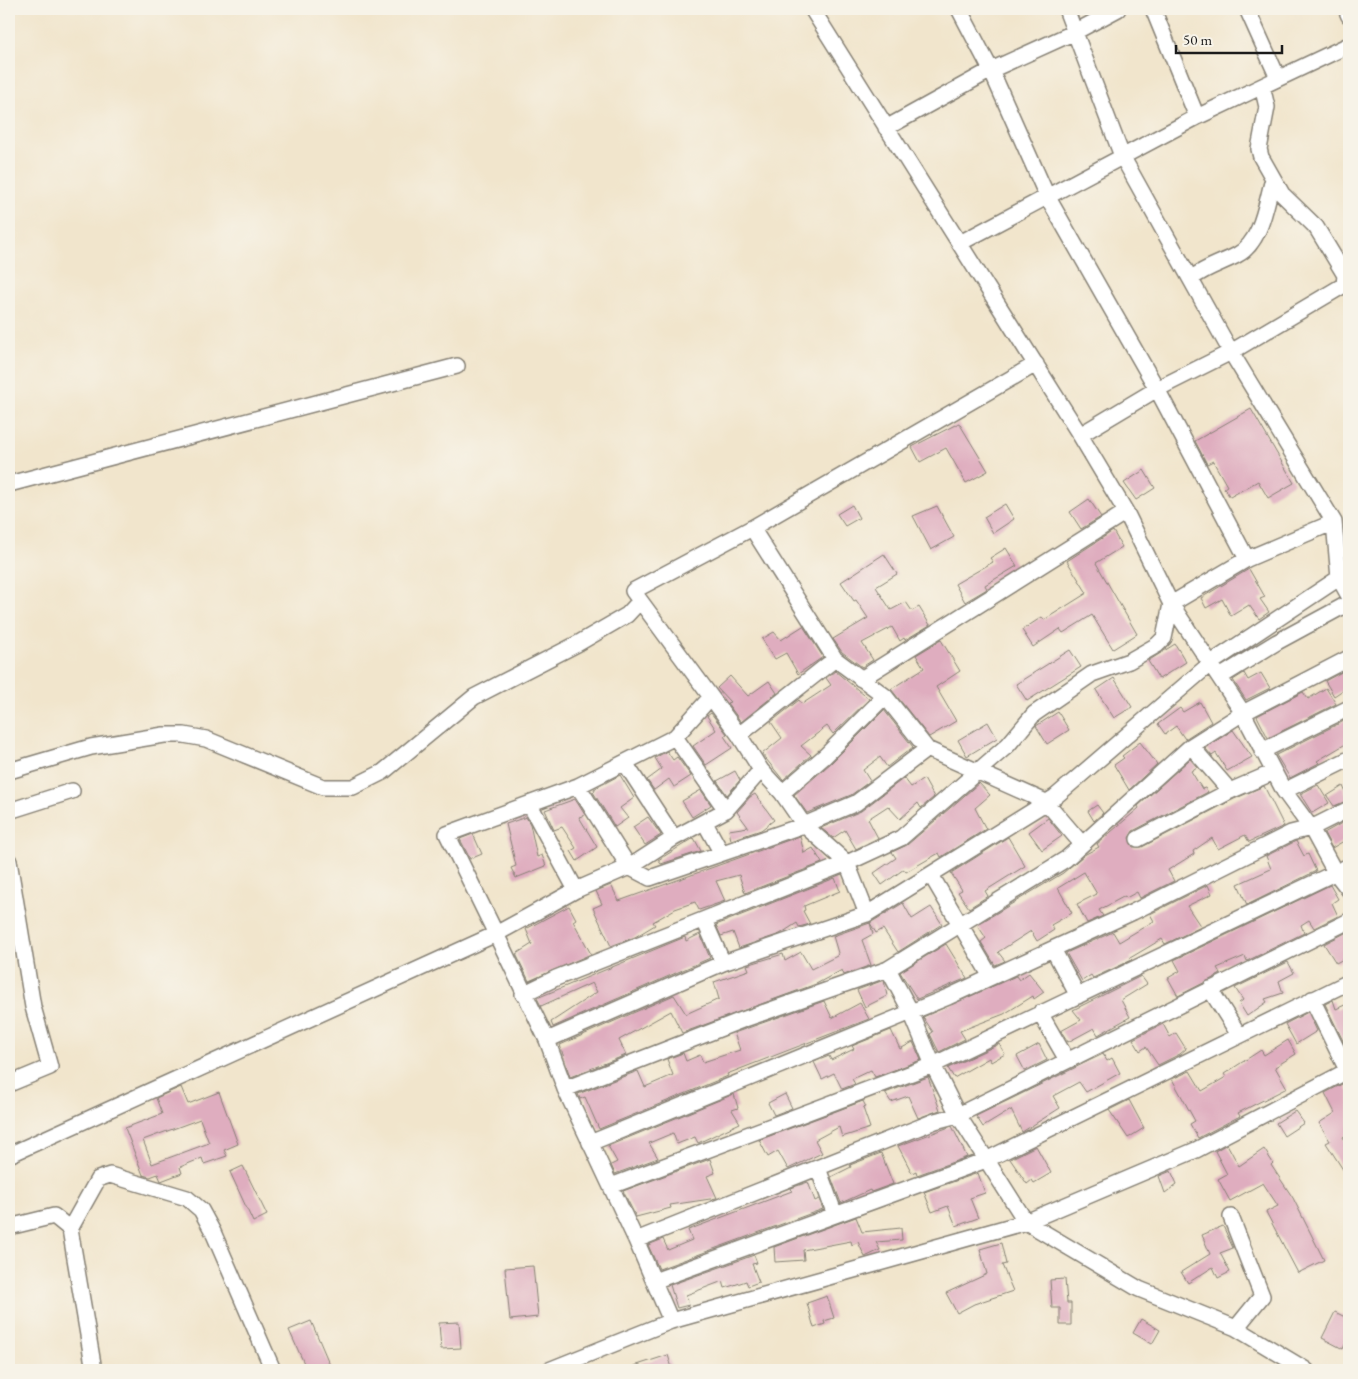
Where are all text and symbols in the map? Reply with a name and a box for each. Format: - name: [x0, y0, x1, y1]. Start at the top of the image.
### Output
- scale bar: [1176, 22, 1282, 54]
- text: 50 m: [1183, 30, 1212, 49]

